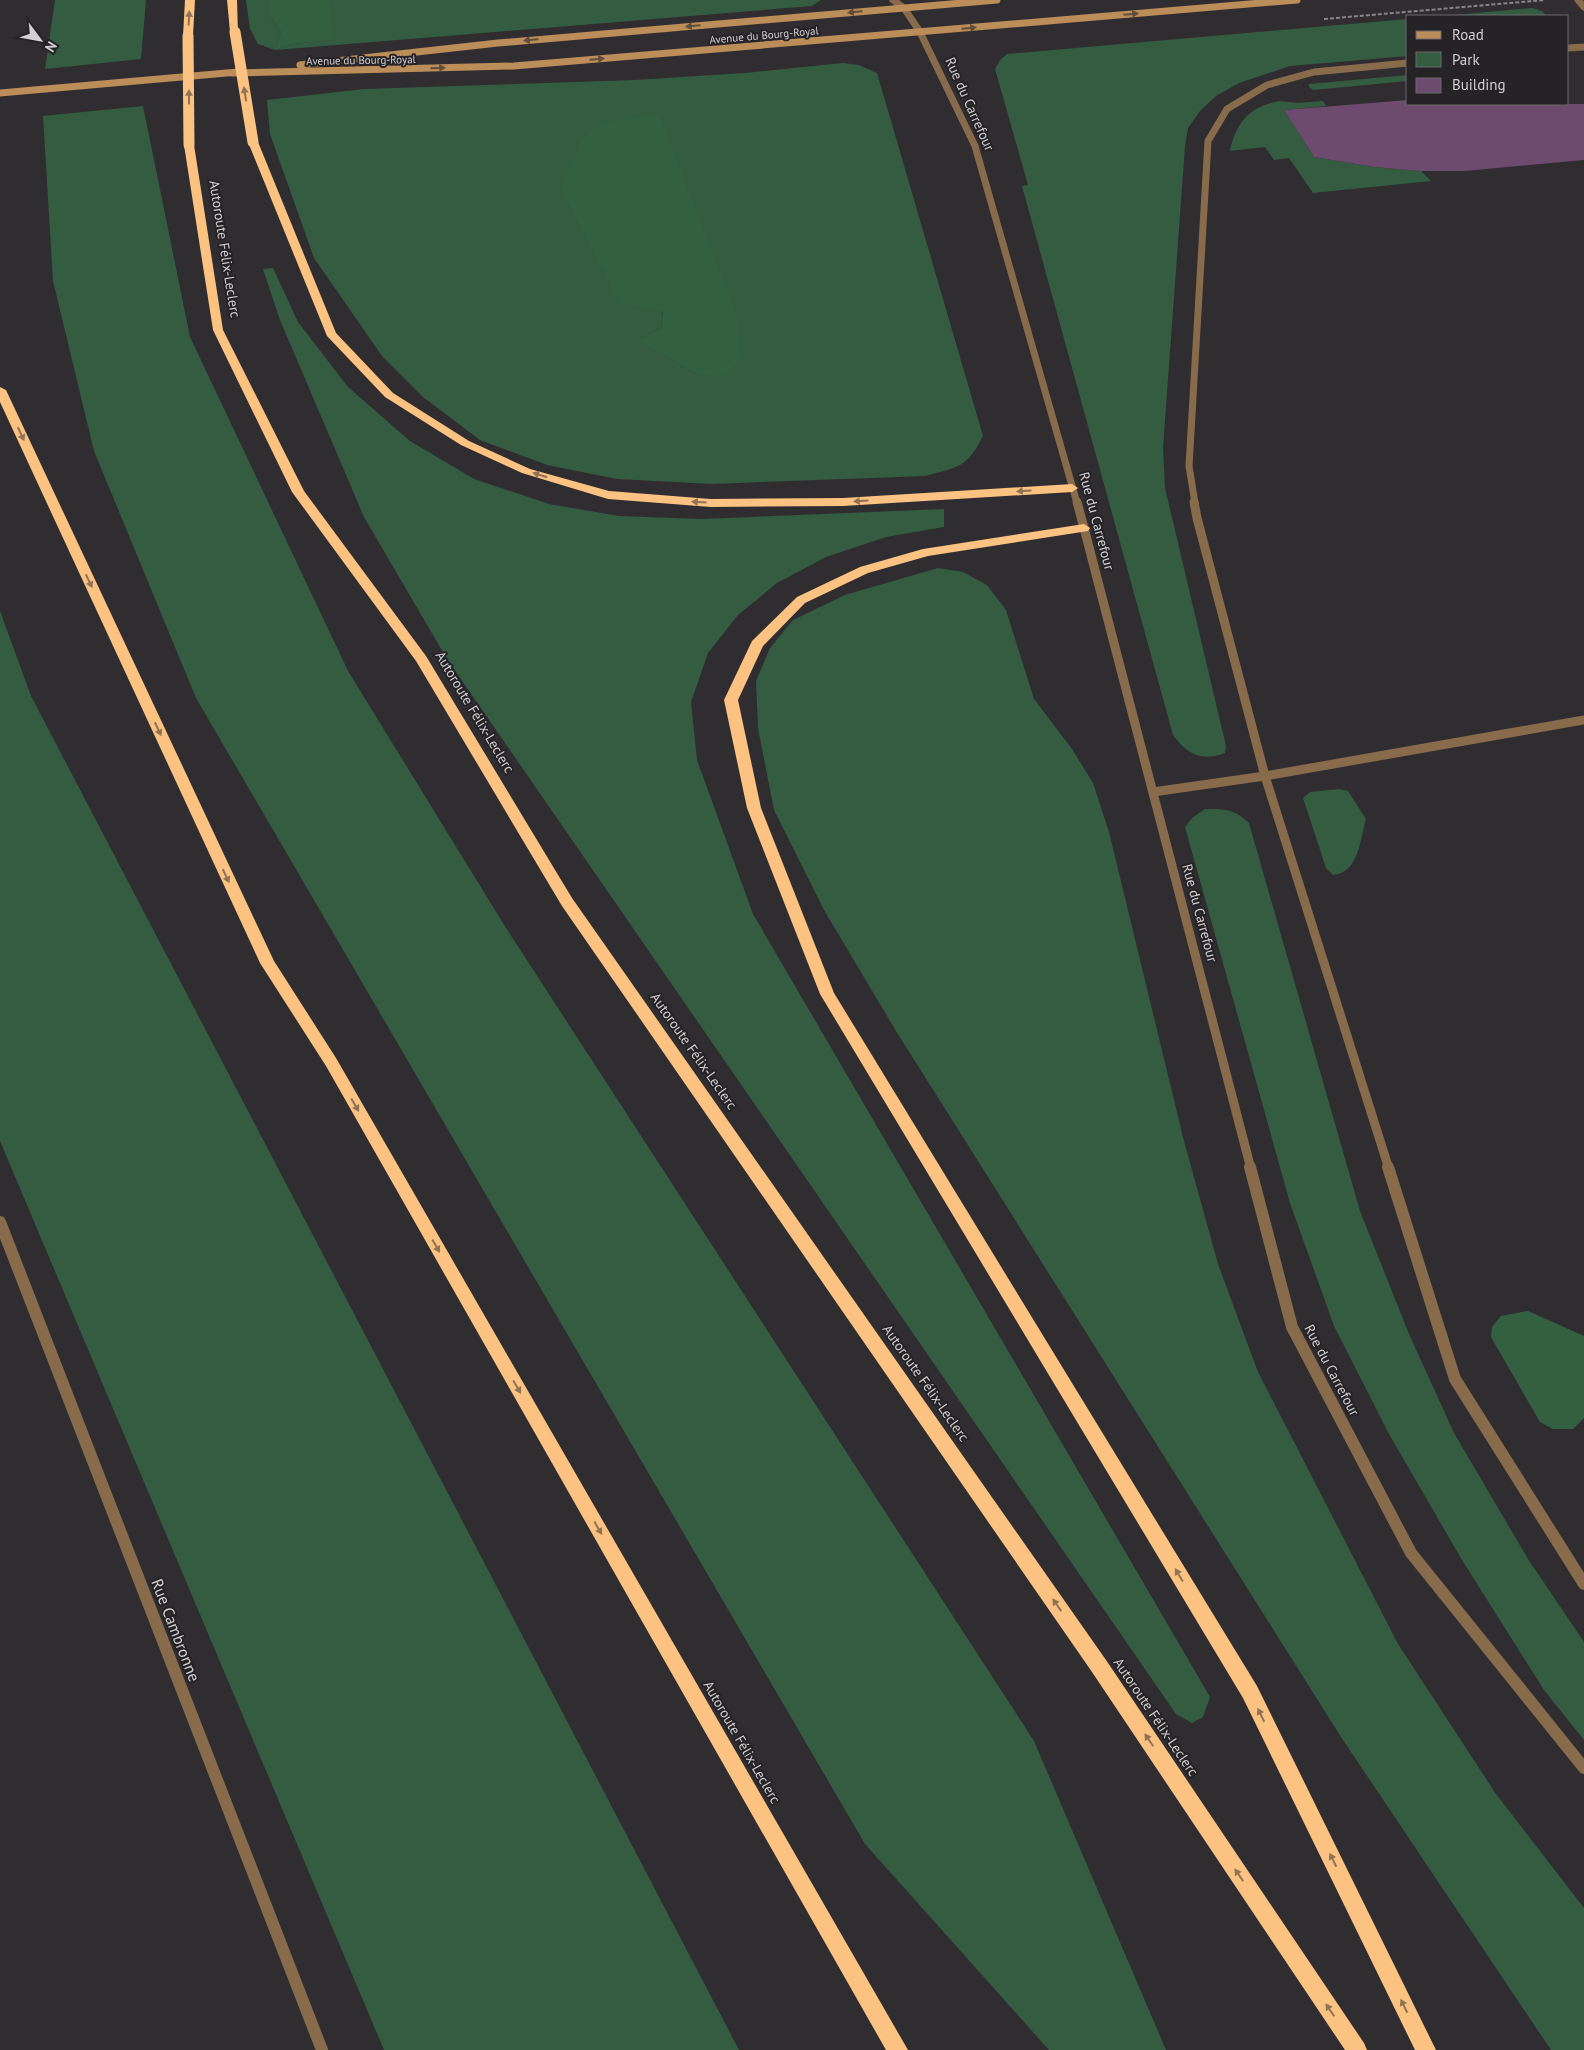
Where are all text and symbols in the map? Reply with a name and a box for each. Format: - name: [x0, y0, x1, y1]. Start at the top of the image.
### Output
- one-way arrow: [847, 8, 863, 16]
- one-way arrow: [186, 10, 194, 26]
- one-way arrow: [1123, 10, 1139, 18]
- north arrow: [15, 15, 65, 65]
- legend: [1406, 15, 1569, 105]
- one-way arrow: [685, 22, 701, 30]
- street label: Avenue du Bourg-Royal: [709, 23, 820, 47]
- one-way arrow: [961, 23, 977, 31]
- text: Road: [1452, 25, 1484, 44]
- one-way arrow: [523, 37, 539, 45]
- text: N: [41, 38, 61, 56]
- text: Park: [1452, 50, 1480, 69]
- street label: Avenue du Bourg-Royal: [306, 52, 417, 68]
- one-way arrow: [589, 54, 605, 62]
- street label: Rue du Carrefour: [941, 54, 999, 154]
- one-way arrow: [430, 63, 446, 71]
- text: Building: [1452, 75, 1506, 94]
- one-way arrow: [241, 85, 249, 101]
- one-way arrow: [185, 88, 193, 104]
- street label: Autoroute Félix-Leclerc: [205, 179, 245, 319]
- one-way arrow: [17, 427, 25, 441]
- street label: Rue du Carrefour: [1075, 470, 1119, 572]
- one-way arrow: [532, 471, 547, 479]
- one-way arrow: [1015, 487, 1031, 495]
- one-way arrow: [853, 497, 869, 505]
- one-way arrow: [691, 498, 707, 506]
- one-way arrow: [85, 574, 93, 588]
- street label: Autoroute Félix-Leclerc: [432, 648, 518, 776]
- one-way arrow: [154, 722, 162, 736]
- street label: Rue du Carrefour: [1178, 862, 1222, 964]
- one-way arrow: [222, 869, 230, 883]
- street label: Autoroute Félix-Leclerc: [647, 989, 741, 1113]
- one-way arrow: [351, 1097, 359, 1112]
- one-way arrow: [432, 1238, 440, 1253]
- street label: Autoroute Félix-Leclerc: [879, 1321, 973, 1445]
- street label: Rue du Carrefour: [1300, 1321, 1364, 1419]
- one-way arrow: [512, 1380, 521, 1393]
- one-way arrow: [593, 1521, 602, 1534]
- one-way arrow: [1174, 1568, 1183, 1581]
- street label: Rue Cambronne: [147, 1576, 205, 1684]
- one-way arrow: [1052, 1598, 1062, 1612]
- street label: Autoroute Félix-Leclerc: [1110, 1654, 1202, 1780]
- street label: Autoroute Félix-Leclerc: [699, 1677, 785, 1807]
- one-way arrow: [1257, 1707, 1265, 1722]
- one-way arrow: [1144, 1733, 1153, 1746]
- one-way arrow: [1329, 1853, 1337, 1868]
- one-way arrow: [1234, 1868, 1244, 1881]
- one-way arrow: [1400, 1999, 1408, 2013]
- one-way arrow: [1325, 2003, 1334, 2016]

